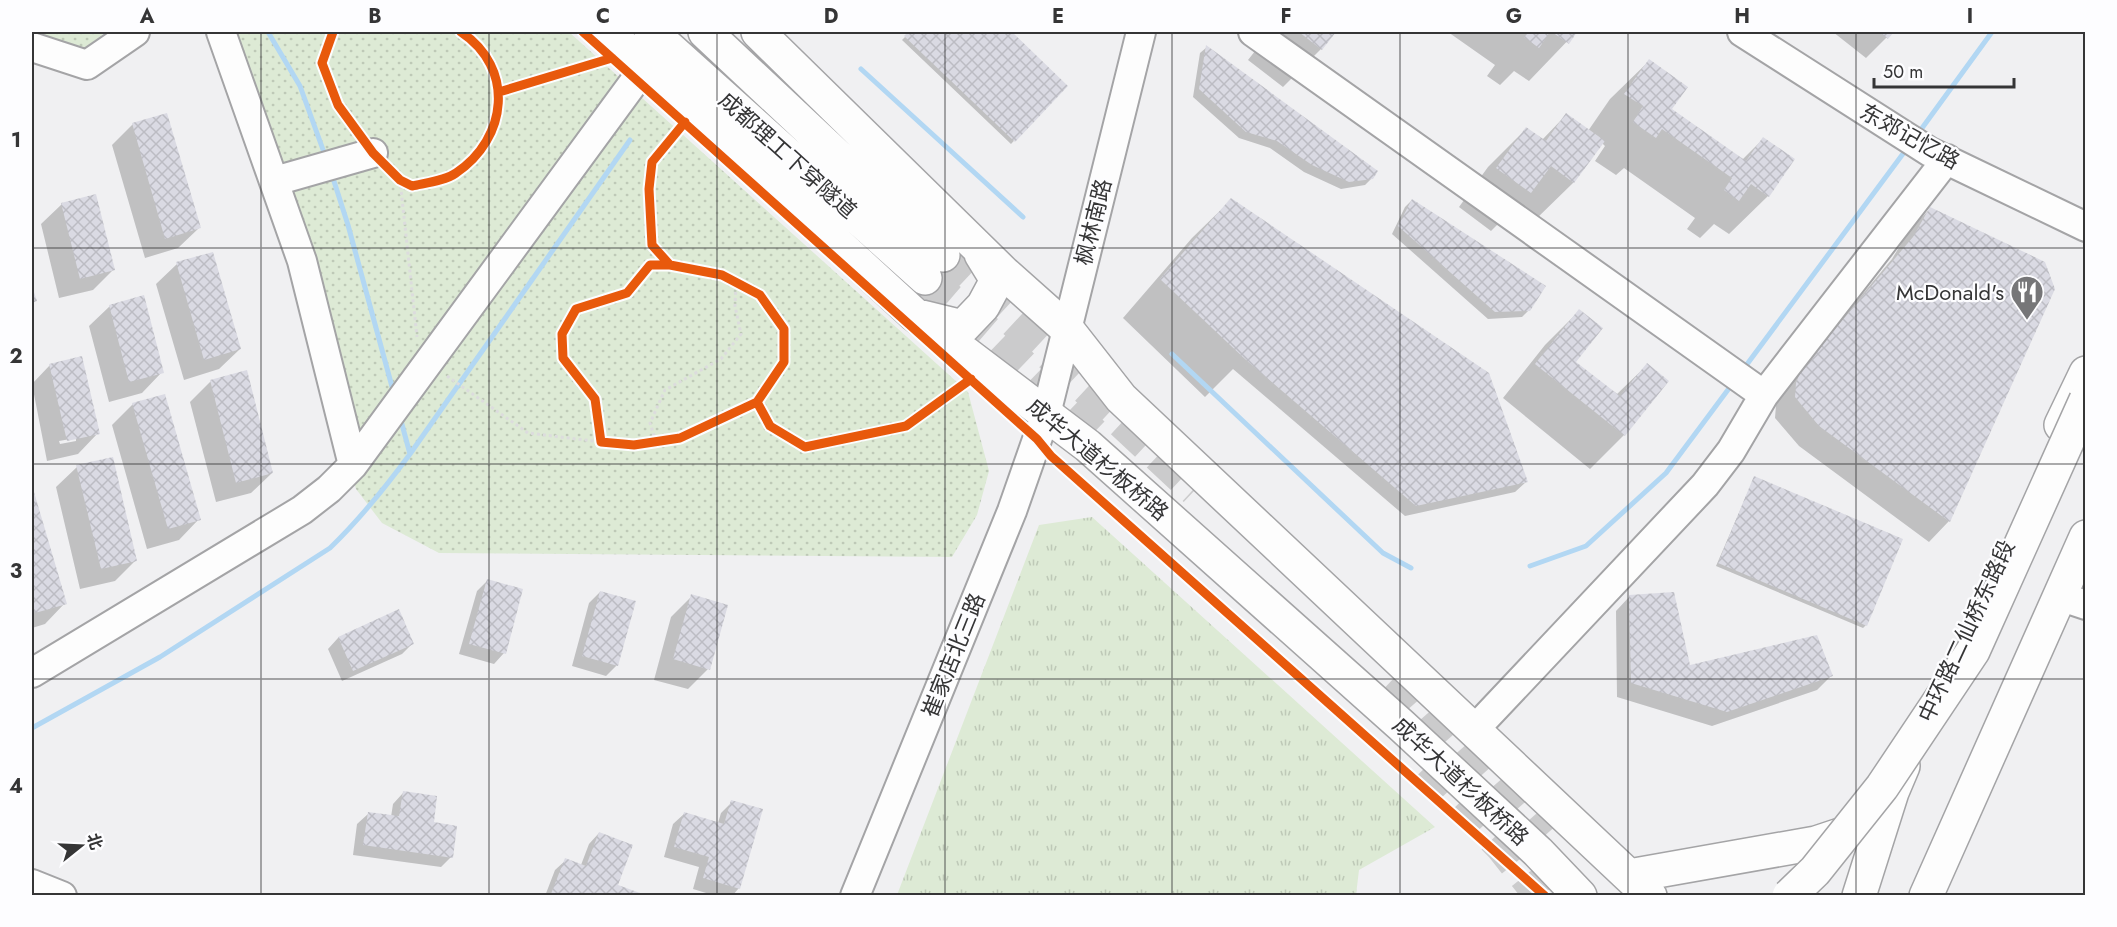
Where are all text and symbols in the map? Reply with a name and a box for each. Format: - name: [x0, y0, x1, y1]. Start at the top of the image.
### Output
- text: A: [139, 2, 155, 31]
- text: B: [368, 2, 382, 31]
- text: C: [596, 2, 610, 31]
- text: D: [824, 2, 838, 31]
- text: E: [1052, 2, 1064, 31]
- text: F: [1280, 2, 1292, 31]
- text: G: [1506, 2, 1522, 31]
- text: H: [1734, 2, 1750, 31]
- text: I: [1967, 2, 1973, 31]
- scale bar: [1874, 51, 2014, 89]
- text: 50 m: [1883, 59, 1923, 85]
- street label: 成都理工下穿隧道: [712, 84, 864, 226]
- street label: 东郊记忆路: [1854, 95, 1966, 177]
- text: 1: [11, 126, 21, 155]
- street label: 枫林南路: [1067, 175, 1119, 269]
- restaurant icon: McDonald's: [2009, 274, 2045, 321]
- place label: McDonald's: [1896, 276, 2004, 308]
- text: 2: [9, 342, 23, 371]
- street label: 成华大道杉板桥路: [1020, 390, 1176, 528]
- street label: 中环路二仙桥东路段: [1910, 535, 2022, 727]
- text: 3: [10, 557, 22, 586]
- street label: 崔家店北三路: [913, 588, 993, 722]
- street label: 成华大道杉板桥路: [1386, 709, 1536, 853]
- text: 4: [9, 772, 23, 801]
- north arrow: [51, 816, 111, 876]
- text: 北: [81, 830, 108, 853]

